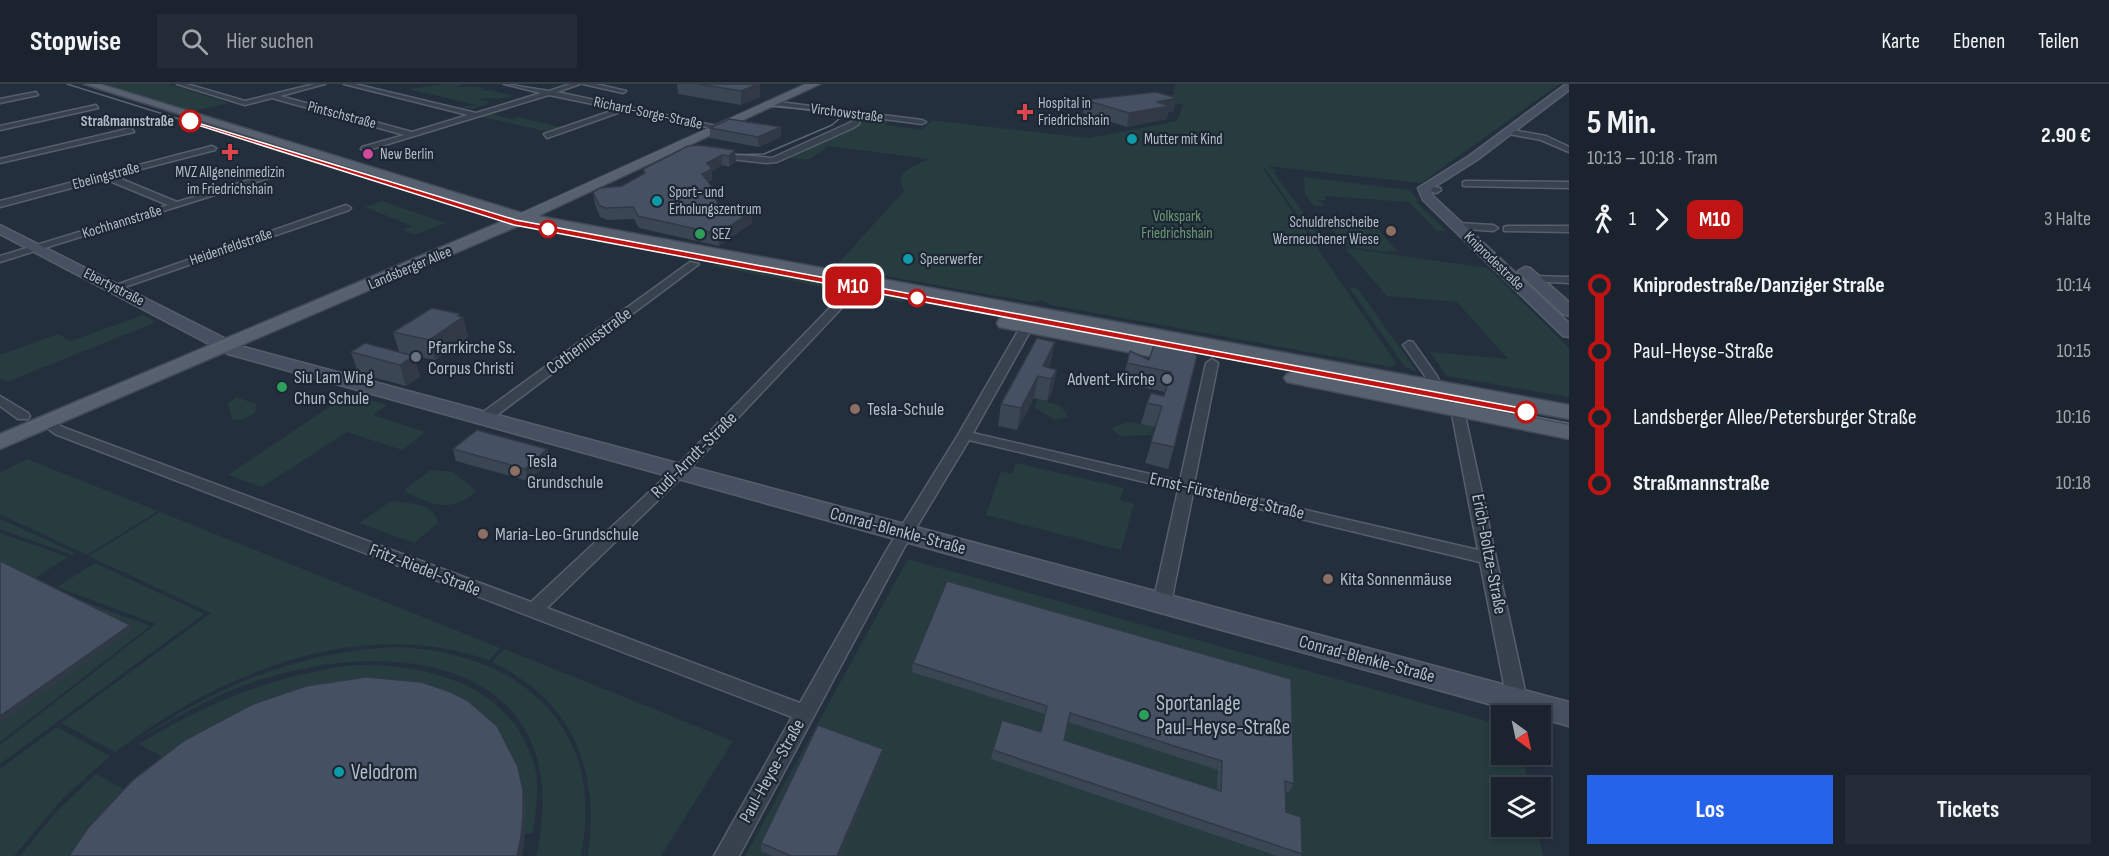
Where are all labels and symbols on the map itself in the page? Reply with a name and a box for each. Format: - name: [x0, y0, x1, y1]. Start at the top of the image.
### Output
- street label: Richard-Sorge-Straße: [592, 92, 704, 134]
- place label: Hospital in Friedrichshain: [1038, 94, 1109, 130]
- street label: Pintschstraße: [306, 97, 378, 133]
- street label: Virchowstraße: [810, 99, 884, 127]
- marker: Hospital in Friedrichshain: [1016, 103, 1034, 121]
- marker: Straßmannstraße: [179, 110, 201, 132]
- place label: Straßmannstraße: [81, 112, 174, 131]
- place label: Mutter mit Kind: [1144, 130, 1223, 149]
- marker: Mutter mit Kind: [1125, 132, 1139, 146]
- marker: MVZ Allgeneinmedizin im Friedrichshain: [221, 143, 239, 161]
- place label: New Berlin: [380, 145, 434, 164]
- marker: New Berlin: [361, 147, 375, 161]
- street label: Ebelingstraße: [70, 158, 142, 194]
- place label: MVZ Allgeneinmedizin im Friedrichshain: [175, 163, 285, 199]
- place label: Sport- und Erholungszentrum: [669, 183, 761, 219]
- marker: Sport- und Erholungszentrum: [650, 194, 664, 208]
- street label: Kochhannstraße: [80, 201, 164, 243]
- park label: Volkspark Friedrichshain: [1141, 207, 1213, 243]
- place label: Schuldrehscheibe Werneuchener Wiese: [1273, 213, 1379, 249]
- unlabelled marker: [539, 220, 557, 238]
- street label: Heidenfeldstraße: [187, 224, 275, 270]
- marker: Schuldrehscheibe Werneuchener Wiese: [1384, 224, 1398, 238]
- place label: SEZ: [712, 225, 731, 244]
- marker: SEZ: [693, 227, 707, 241]
- street label: Kniprodestraße: [1460, 227, 1528, 295]
- street label: Landsberger Allee: [366, 242, 454, 294]
- place label: Speerwerfer: [920, 250, 983, 269]
- marker: Speerwerfer: [901, 252, 915, 266]
- street label: Ebertystraße: [81, 264, 147, 310]
- line badge: M10: [818, 266, 888, 306]
- unlabelled marker: [908, 289, 926, 307]
- street label: Cotheniusstraße: [542, 303, 636, 379]
- place label: Pfarrkirche Ss. Corpus Christi: [428, 337, 516, 379]
- marker: Pfarrkirche Ss. Corpus Christi: [409, 350, 423, 364]
- place label: Siu Lam Wing Chun Schule: [294, 367, 373, 409]
- place label: Advent-Kirche: [1067, 369, 1155, 390]
- marker: Advent-Kirche: [1160, 372, 1174, 386]
- marker: Siu Lam Wing Chun Schule: [275, 380, 289, 394]
- place label: Tesla-Schule: [867, 399, 944, 420]
- unlabelled marker: [1515, 401, 1537, 423]
- marker: Tesla-Schule: [848, 402, 862, 416]
- street label: Rudi-Arndt-Straße: [647, 408, 741, 502]
- place label: Tesla Grundschule: [527, 451, 603, 493]
- marker: Tesla Grundschule: [508, 464, 522, 478]
- street label: Ernst-Fürstenberg-Straße: [1148, 468, 1306, 524]
- street label: Erich-Boltze-Straße: [1467, 492, 1511, 616]
- street label: Conrad-Blenkle-Straße: [828, 503, 968, 559]
- place label: Maria-Leo-Grundschule: [495, 524, 639, 545]
- marker: Maria-Leo-Grundschule: [476, 527, 490, 541]
- street label: Fritz-Riedel-Straße: [367, 539, 483, 601]
- place label: Kita Sonnenmäuse: [1340, 569, 1452, 590]
- marker: Kita Sonnenmäuse: [1321, 572, 1335, 586]
- street label: Conrad-Blenkle-Straße: [1297, 631, 1437, 687]
- place label: Sportanlage Paul-Heyse-Straße: [1156, 691, 1290, 740]
- north arrow: [1491, 705, 1551, 765]
- marker: Sportanlage Paul-Heyse-Straße: [1137, 708, 1151, 722]
- street label: Paul-Heyse-Straße: [735, 716, 809, 826]
- place label: Velodrom: [351, 760, 418, 785]
- marker: Velodrom: [332, 765, 346, 779]

